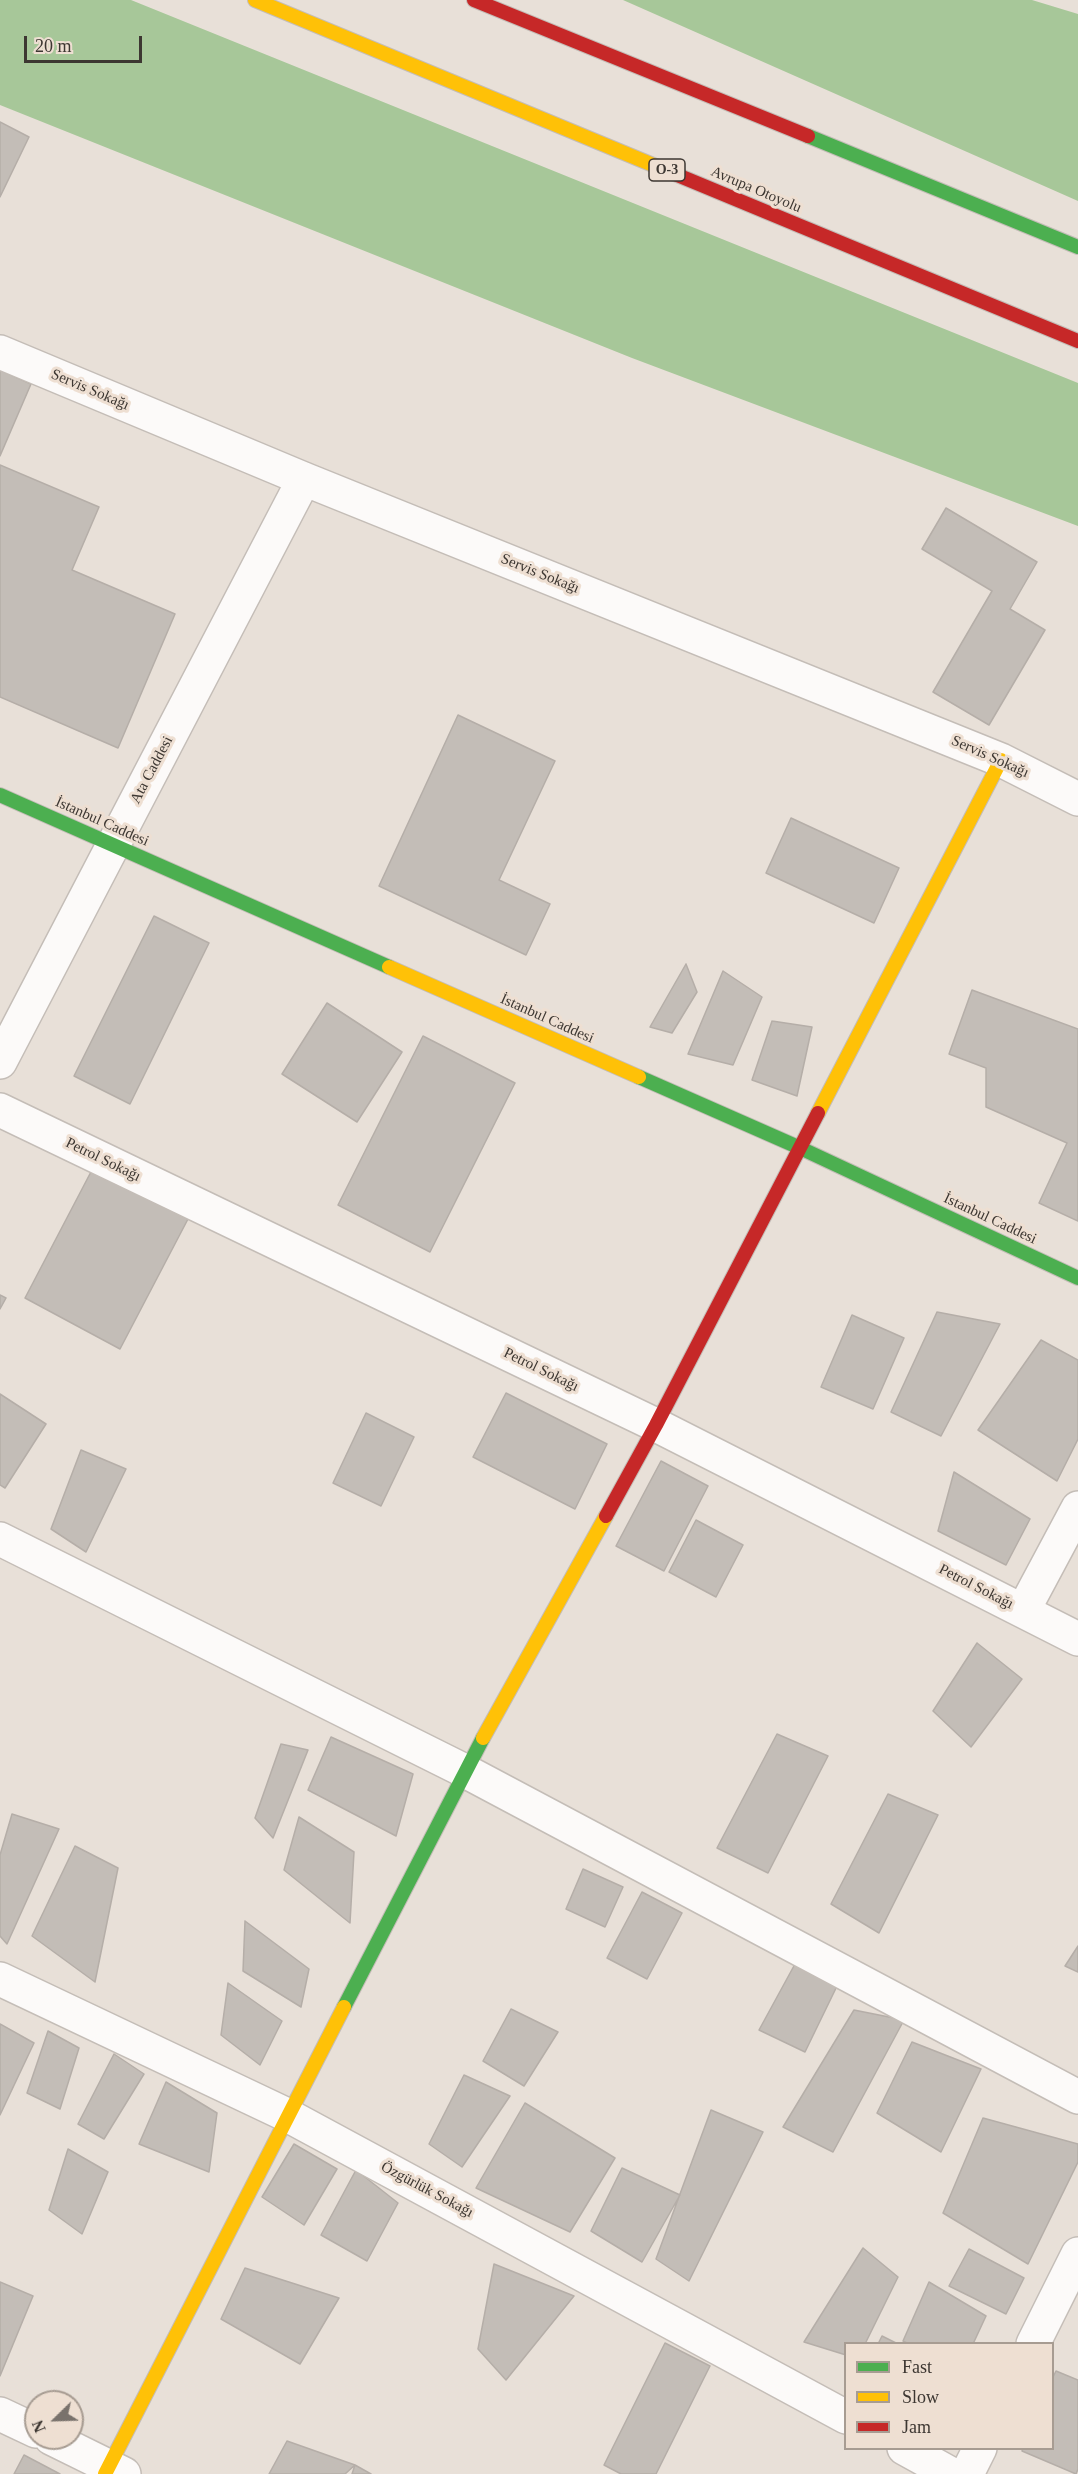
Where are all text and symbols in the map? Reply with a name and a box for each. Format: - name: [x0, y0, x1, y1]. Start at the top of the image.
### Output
- scale bar: [27, 24, 146, 62]
- text: 20 m: [35, 36, 72, 56]
- road number: O-3: [649, 159, 685, 181]
- street label: Avrupa Otoyolu: [708, 163, 804, 217]
- street label: Servis Sokağı: [48, 366, 132, 414]
- street label: Servis Sokağı: [498, 550, 582, 598]
- street label: Servis Sokağı: [948, 732, 1032, 782]
- street label: Ata Caddesi: [127, 733, 177, 807]
- street label: İstanbul Caddesi: [52, 793, 152, 851]
- street label: İstanbul Caddesi: [497, 990, 597, 1048]
- street label: Petrol Sokağı: [63, 1134, 143, 1186]
- street label: İstanbul Caddesi: [941, 1190, 1039, 1248]
- street label: Petrol Sokağı: [501, 1344, 581, 1396]
- street label: Petrol Sokağı: [936, 1561, 1016, 1613]
- street label: Özgürlük Sokağı: [378, 2158, 476, 2222]
- legend: [844, 2342, 1054, 2450]
- text: Fast: [902, 2357, 932, 2377]
- text: Slow: [902, 2387, 939, 2407]
- north arrow: [24, 2390, 84, 2450]
- text: Jam: [902, 2417, 931, 2437]
- text: N: [29, 2418, 49, 2435]

